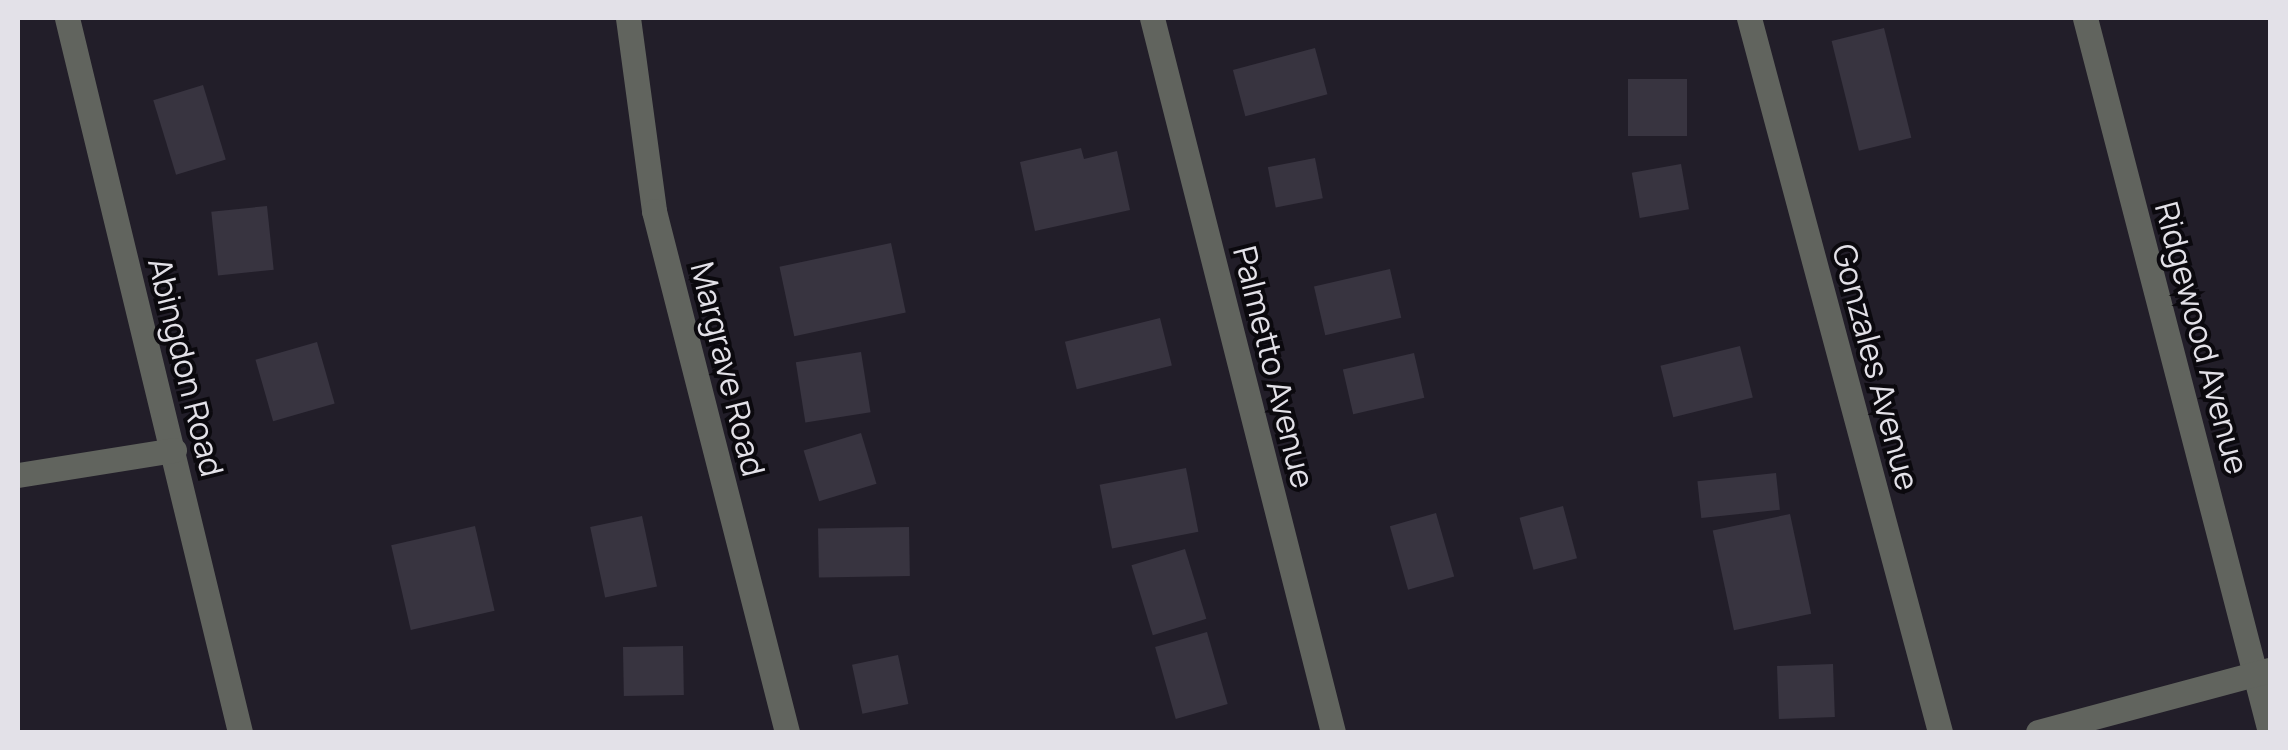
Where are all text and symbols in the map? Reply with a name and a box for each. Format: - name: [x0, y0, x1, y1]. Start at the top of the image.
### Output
- street label: Ridgewood Avenue: [2147, 198, 2257, 478]
- street label: Gonzales Avenue: [1825, 240, 1927, 494]
- street label: Palmetto Avenue: [1225, 242, 1323, 492]
- street label: Abingdon Road: [140, 254, 232, 480]
- street label: Margrave Road: [683, 258, 773, 480]

